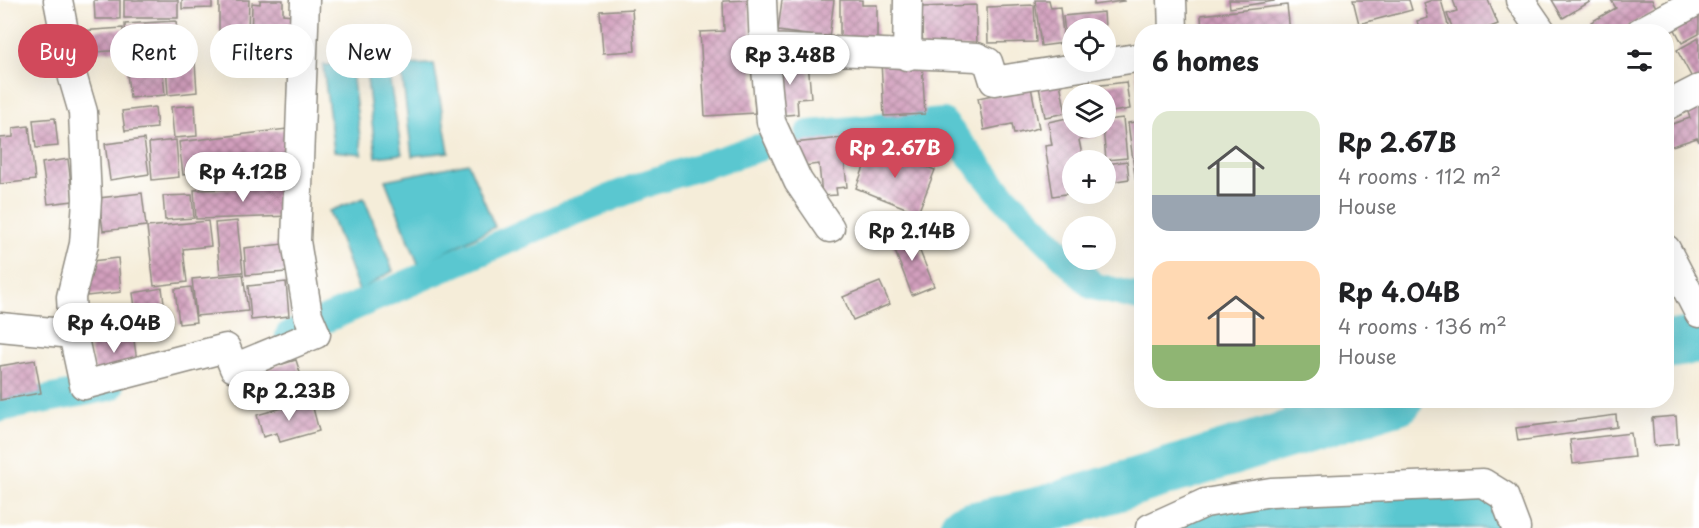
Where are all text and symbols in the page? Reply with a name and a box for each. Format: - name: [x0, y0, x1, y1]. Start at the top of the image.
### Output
- map controls: [1062, 18, 1116, 270]
- button: locate: [1062, 18, 1116, 72]
- chip: Buy: [18, 24, 98, 78]
- chip: Rent: [110, 24, 198, 78]
- chip: Filters: [210, 24, 314, 78]
- chip: New: [326, 24, 412, 78]
- pin: Rp 3.48B: [728, 35, 852, 86]
- text: Rp 3.48B: [745, 39, 835, 69]
- text: 6 homes: [1152, 41, 1259, 80]
- icon: filters: [1623, 44, 1656, 77]
- button: layers: [1062, 84, 1116, 138]
- text: Rp 2.67B: [1338, 122, 1457, 161]
- pin: Rp 2.67B: [833, 128, 957, 179]
- text: Rp 2.67B: [849, 132, 941, 162]
- icon: home: [1200, 135, 1272, 207]
- button: +: [1062, 150, 1116, 204]
- pin: Rp 4.12B: [181, 152, 305, 203]
- text: Rp 4.12B: [199, 156, 287, 186]
- text: 4 rooms · 112 m²: [1338, 161, 1501, 191]
- text: House: [1338, 191, 1397, 221]
- pin: Rp 2.14B: [850, 211, 974, 262]
- text: Rp 2.14B: [869, 215, 955, 245]
- button: −: [1062, 216, 1116, 270]
- text: Rp 4.04B: [1338, 272, 1460, 311]
- icon: home: [1200, 285, 1272, 357]
- pin: Rp 4.04B: [52, 303, 176, 354]
- text: Rp 4.04B: [67, 307, 161, 337]
- text: 4 rooms · 136 m²: [1338, 311, 1507, 341]
- text: House: [1338, 341, 1397, 371]
- pin: Rp 2.23B: [227, 371, 351, 422]
- text: Rp 2.23B: [242, 375, 336, 405]

